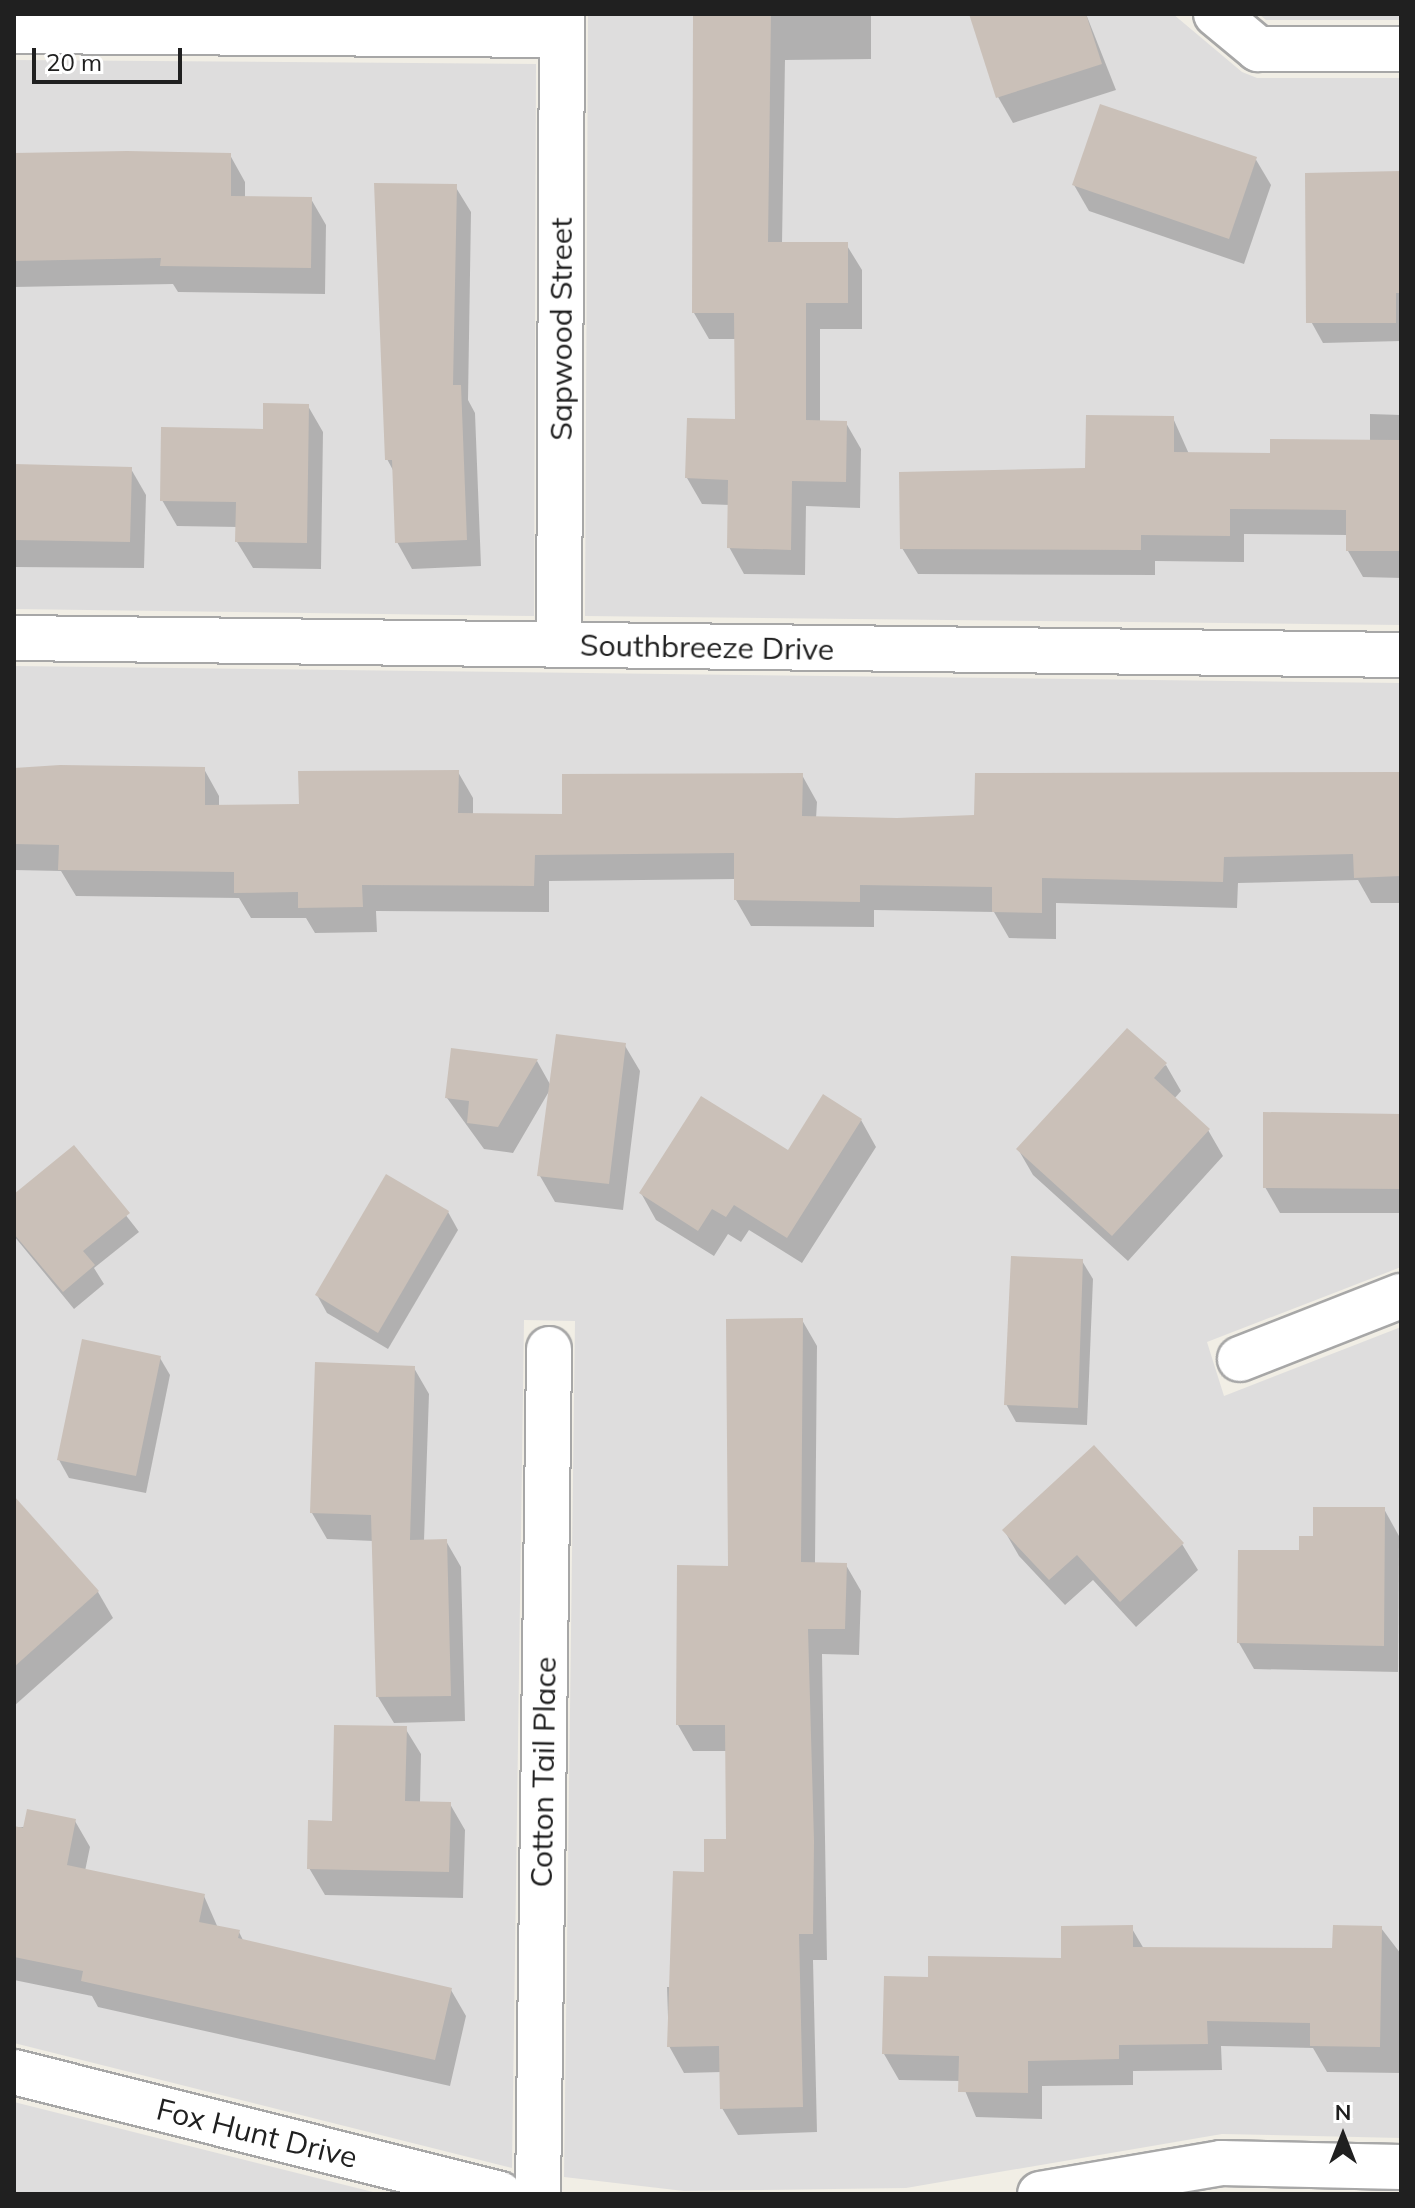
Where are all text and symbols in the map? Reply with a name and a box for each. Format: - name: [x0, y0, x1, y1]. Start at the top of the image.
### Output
- scale bar: [36, 32, 186, 82]
- text: 20 m: [46, 47, 102, 77]
- street label: Sapwood Street: [543, 217, 579, 441]
- street label: Southbreeze Drive: [580, 627, 834, 667]
- street label: Cotton Tail Place: [523, 1656, 563, 1888]
- street label: Fox Hunt Drive: [153, 2091, 361, 2175]
- north arrow: [1303, 2096, 1383, 2176]
- text: N: [1335, 2098, 1351, 2126]

